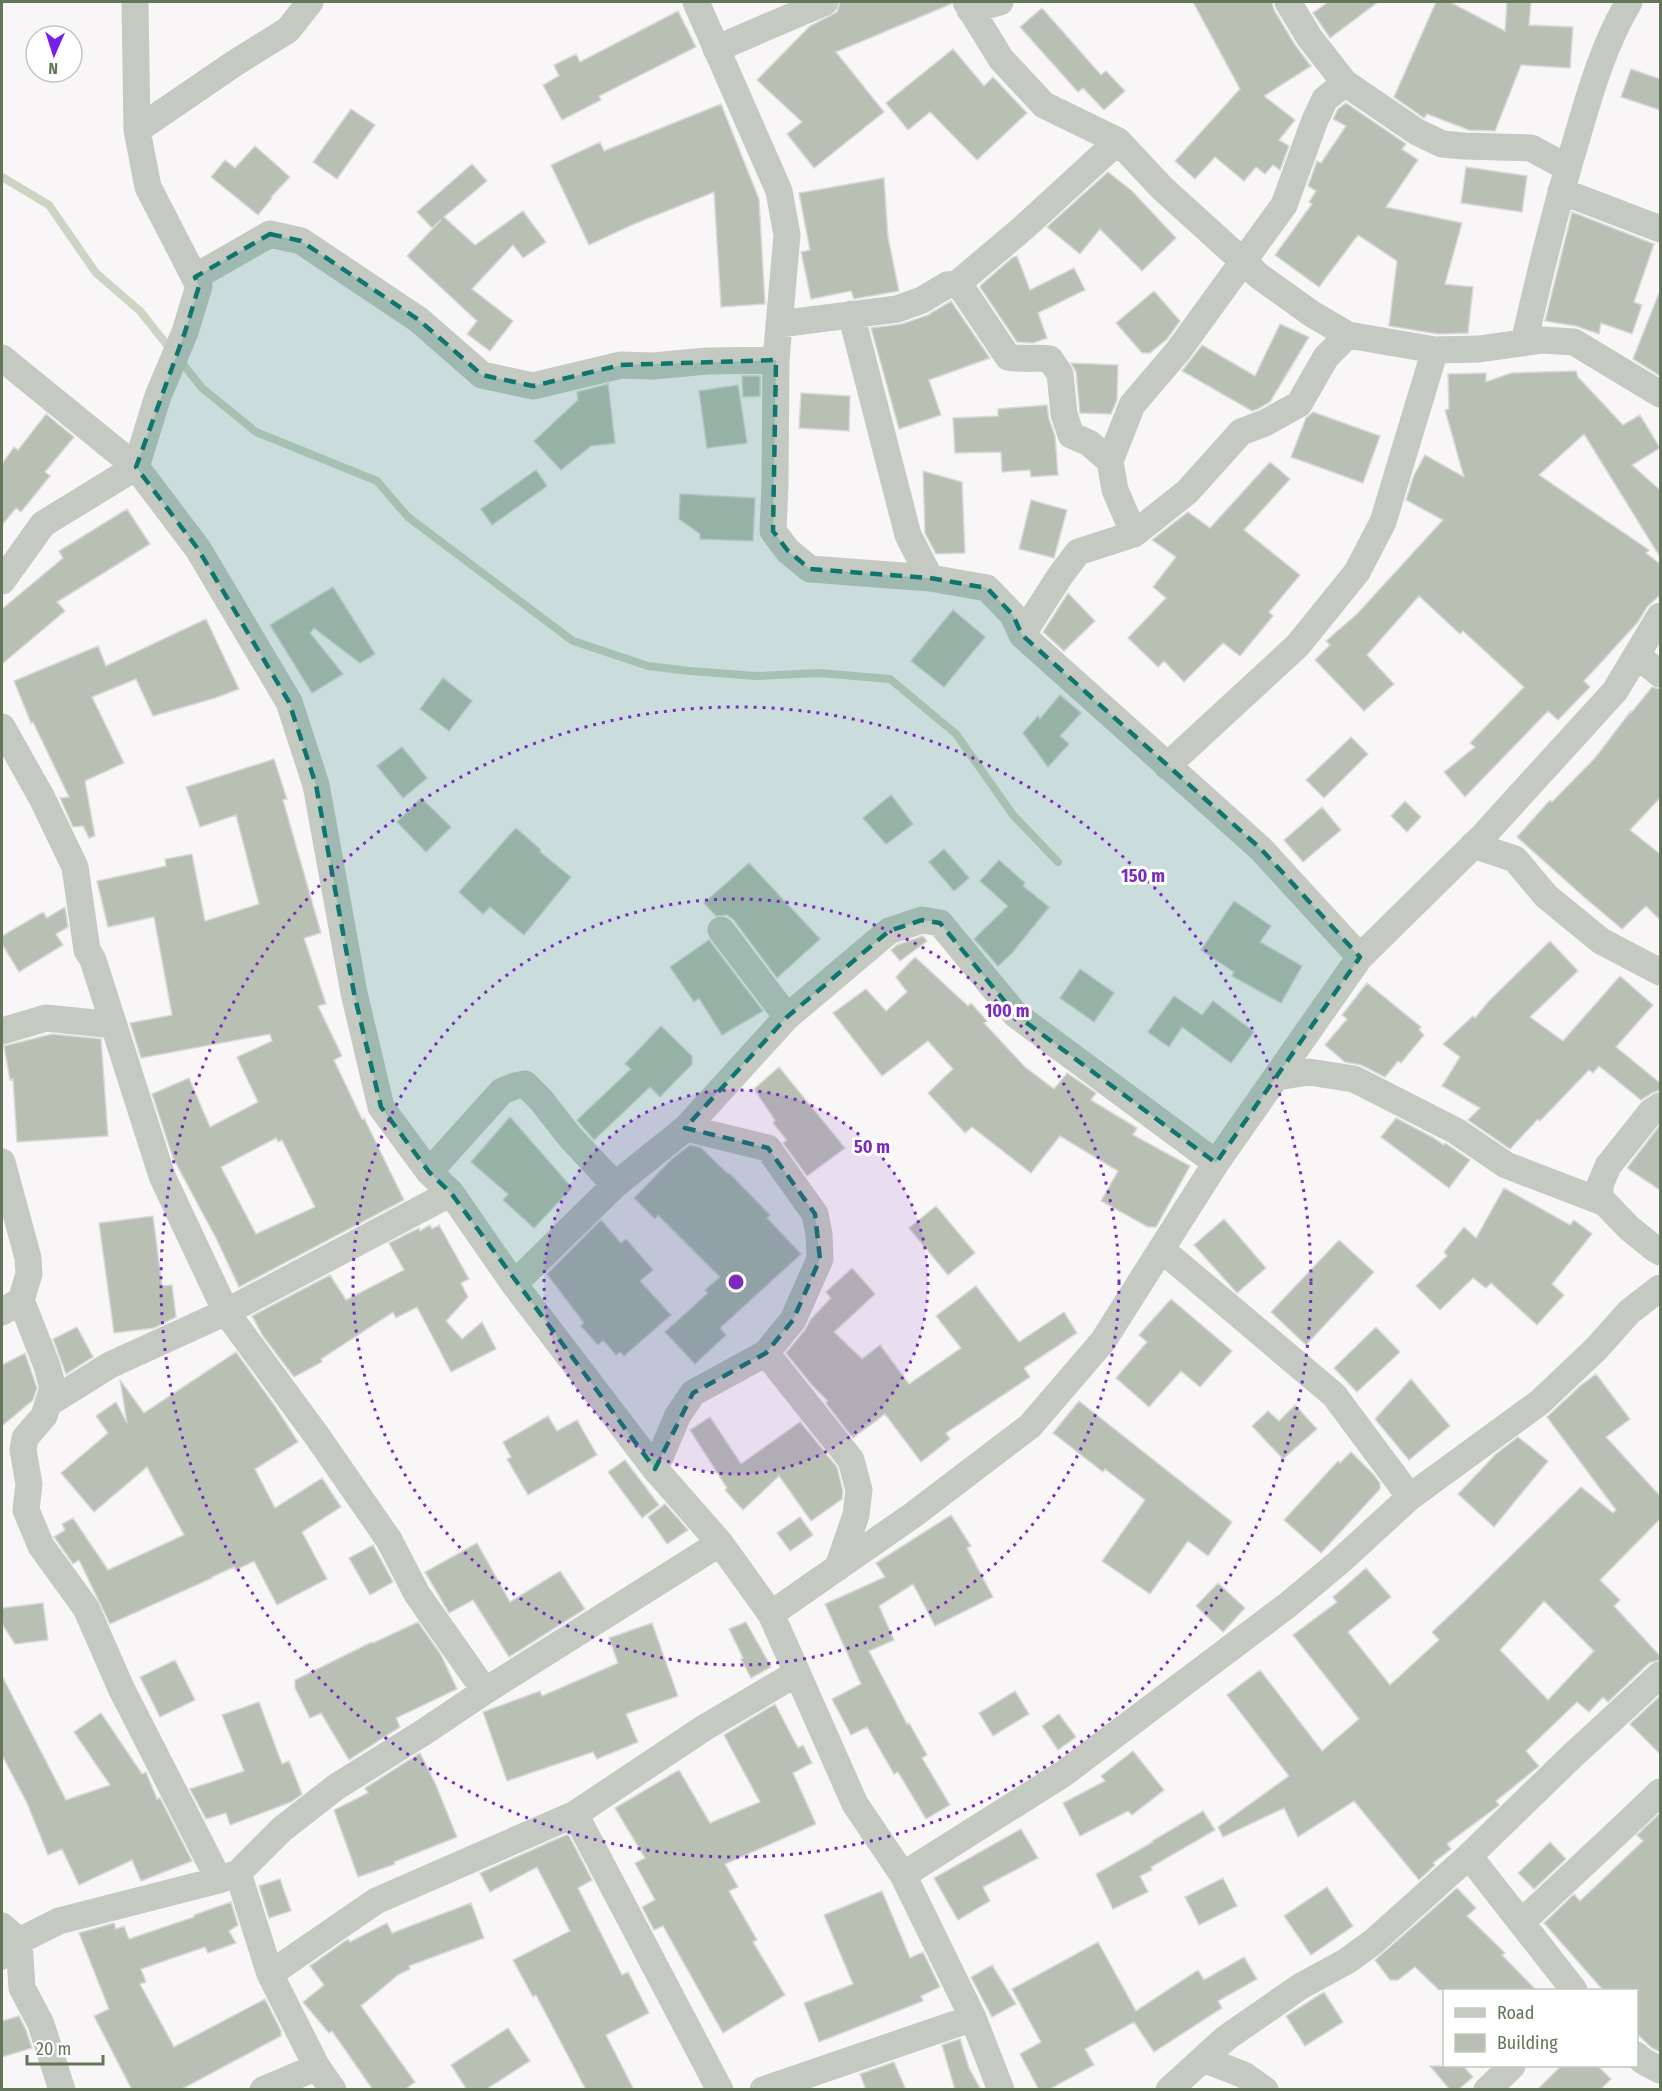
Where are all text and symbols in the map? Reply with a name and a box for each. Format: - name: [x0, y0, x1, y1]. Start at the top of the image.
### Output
- north arrow: [24, 24, 84, 84]
- text: N: [48, 59, 59, 78]
- text: 150 m: [1121, 865, 1165, 887]
- text: 100 m: [985, 1000, 1029, 1022]
- text: 50 m: [854, 1136, 890, 1158]
- centre of rings: [726, 1272, 746, 1292]
- legend: [1443, 1989, 1638, 2067]
- text: Road: [1497, 2002, 1534, 2024]
- scale bar: [27, 2028, 104, 2066]
- text: Building: [1497, 2032, 1558, 2054]
- text: 20 m: [36, 2038, 71, 2060]

